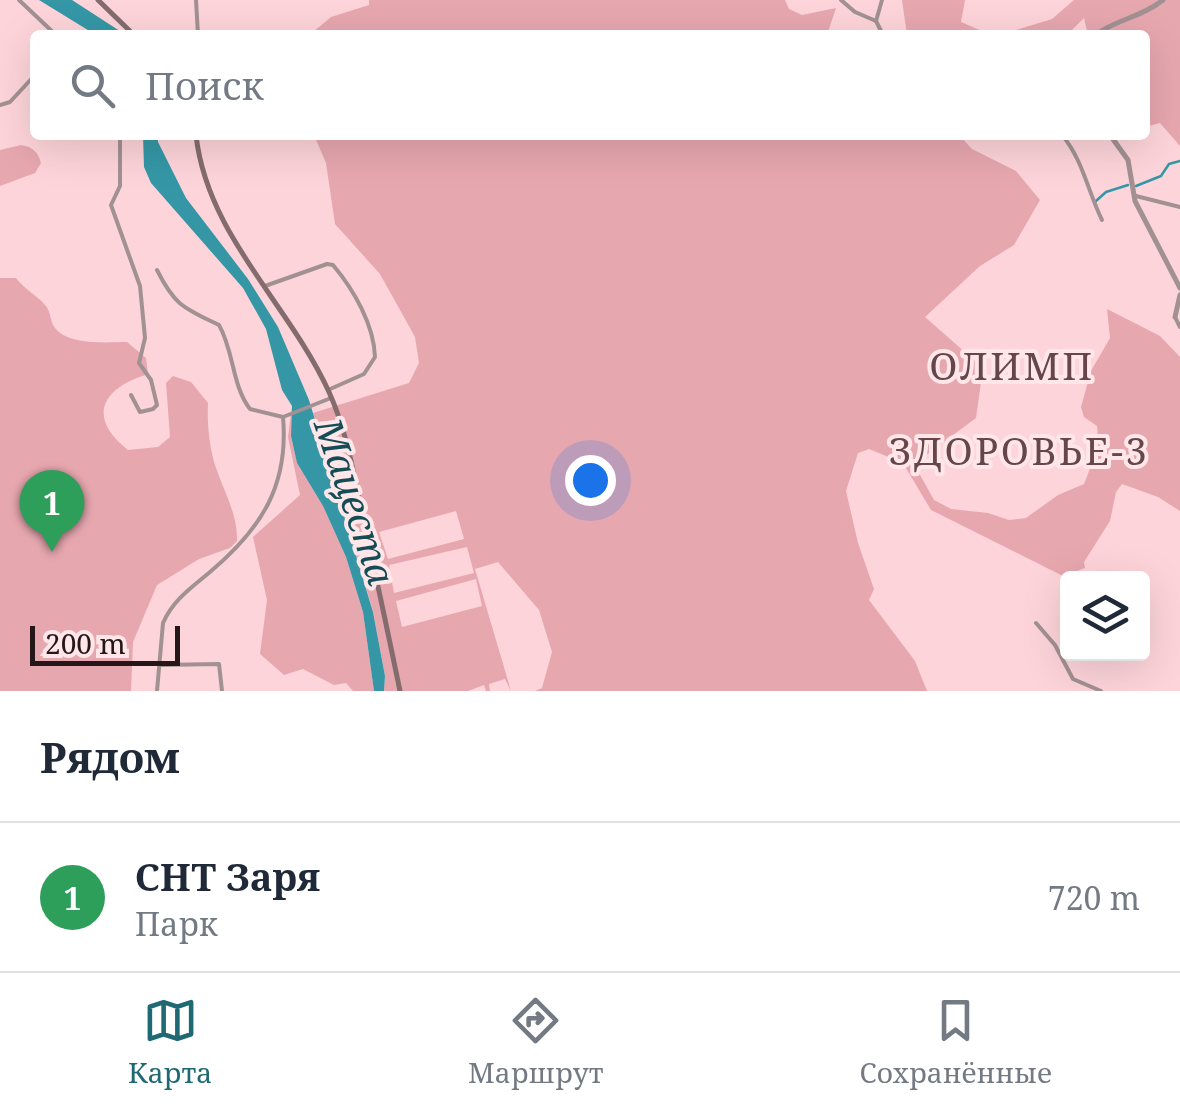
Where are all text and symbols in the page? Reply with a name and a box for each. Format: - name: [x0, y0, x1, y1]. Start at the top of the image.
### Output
- search box: [30, 30, 1150, 140]
- icon: search: [65, 58, 120, 113]
- text: Поиск: [145, 59, 264, 111]
- district label: ОЛИМП: [929, 339, 1095, 391]
- water label: Мацеста: [303, 410, 409, 591]
- district label: ЗДОРОВЬЕ-3: [889, 424, 1149, 476]
- your location: [565, 455, 616, 506]
- pin: 1: [20, 470, 84, 552]
- map controls: [1060, 571, 1150, 661]
- button: layers: [1060, 571, 1150, 661]
- scale bar: [30, 621, 180, 666]
- text: 200 m: [45, 624, 126, 662]
- text: Рядом: [40, 728, 180, 785]
- text: СНТ Заря: [135, 850, 320, 902]
- text: 1: [63, 876, 82, 919]
- text: 720 m: [1048, 876, 1140, 919]
- text: Парк: [135, 902, 218, 945]
- tab: Карта: [128, 993, 212, 1091]
- tab: Маршрут: [468, 993, 604, 1091]
- tab: Сохранённые: [860, 993, 1052, 1091]

